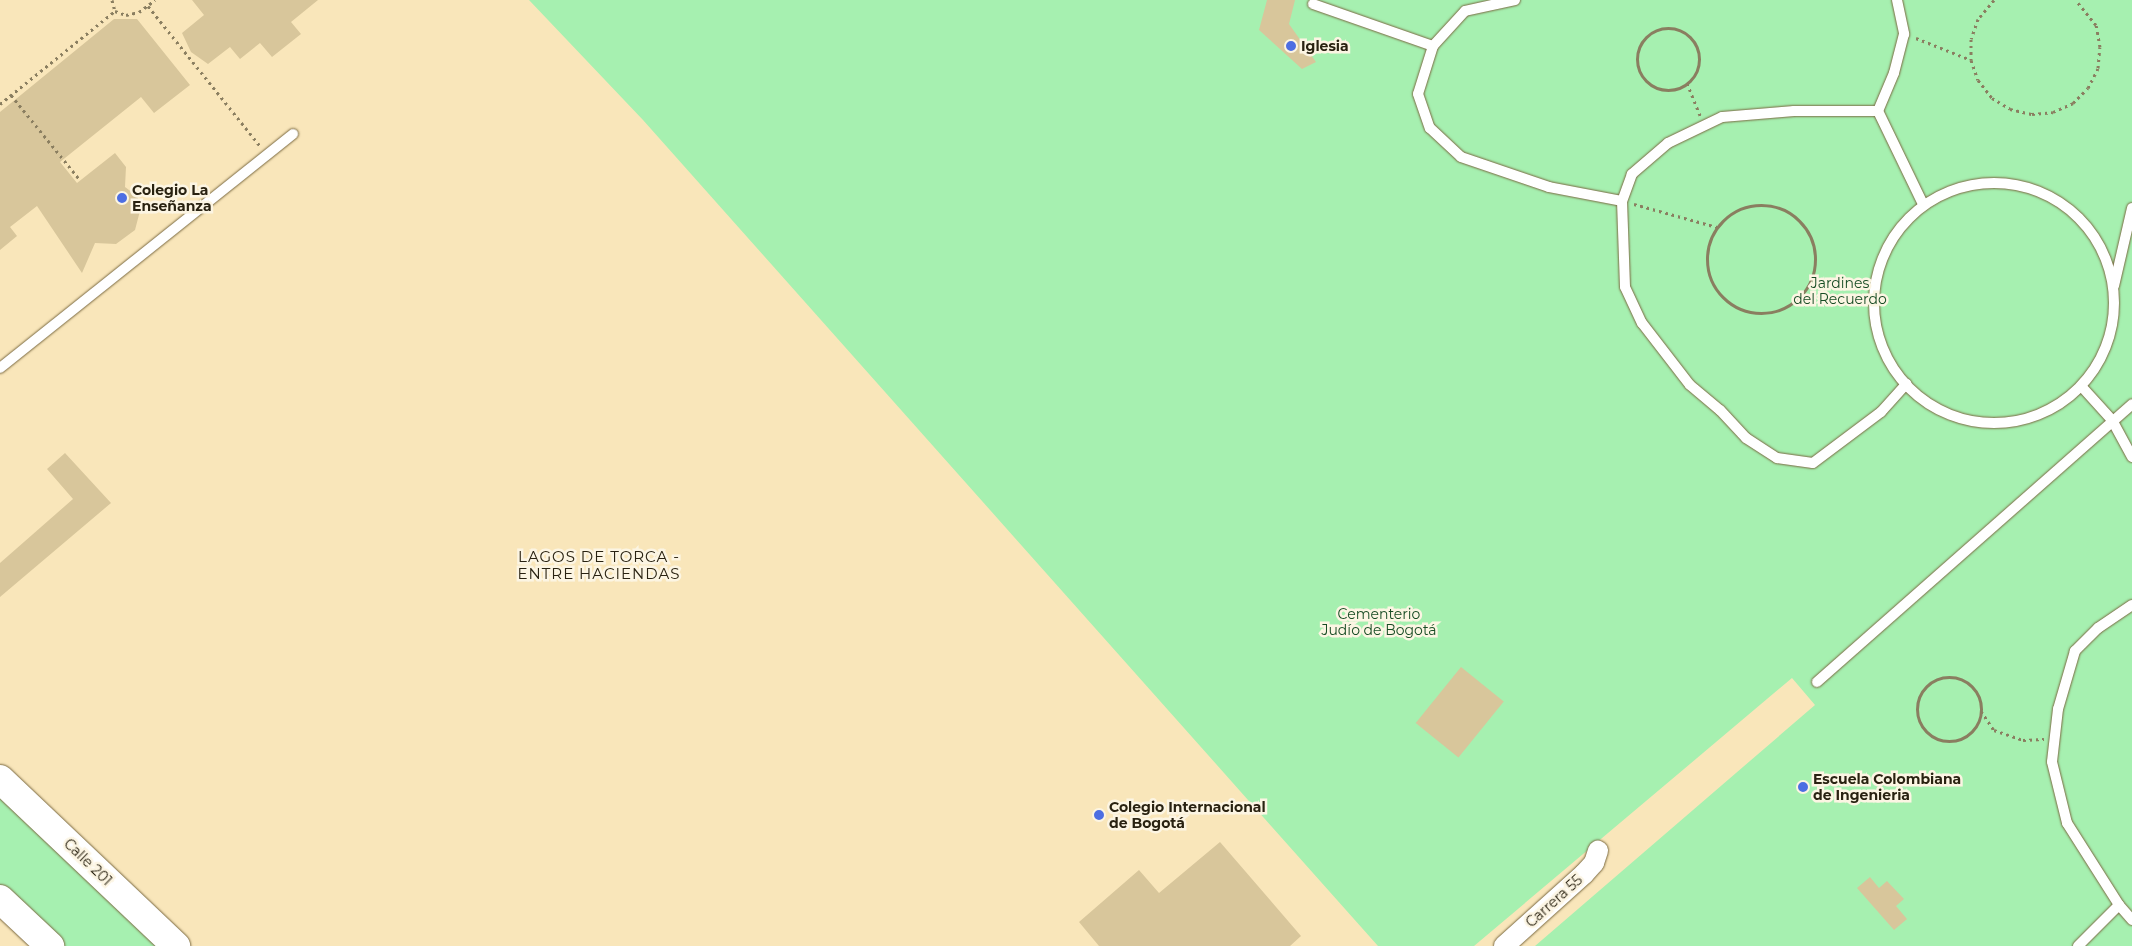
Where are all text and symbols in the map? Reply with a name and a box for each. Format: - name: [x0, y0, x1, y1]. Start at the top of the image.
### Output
- place label: Iglesia: [1301, 38, 1349, 54]
- marker: Iglesia: [1285, 40, 1297, 52]
- place label: Colegio La Enseñanza: [132, 182, 212, 214]
- marker: Colegio La Enseñanza: [116, 192, 128, 204]
- park label: Jardines del Recuerdo: [1793, 275, 1887, 308]
- district label: LAGOS DE TORCA - ENTRE HACIENDAS: [516, 547, 682, 582]
- park label: Cementerio Judío de Bogotá: [1321, 606, 1437, 638]
- place label: Escuela Colombiana de Ingenieria: [1813, 771, 1961, 804]
- marker: Escuela Colombiana de Ingenieria: [1797, 781, 1809, 793]
- place label: Colegio Internacional de Bogotá: [1109, 799, 1266, 832]
- marker: Colegio Internacional de Bogotá: [1093, 809, 1105, 821]
- street label: Calle 201: [61, 835, 115, 889]
- street label: Carrera 55: [1522, 871, 1586, 931]

